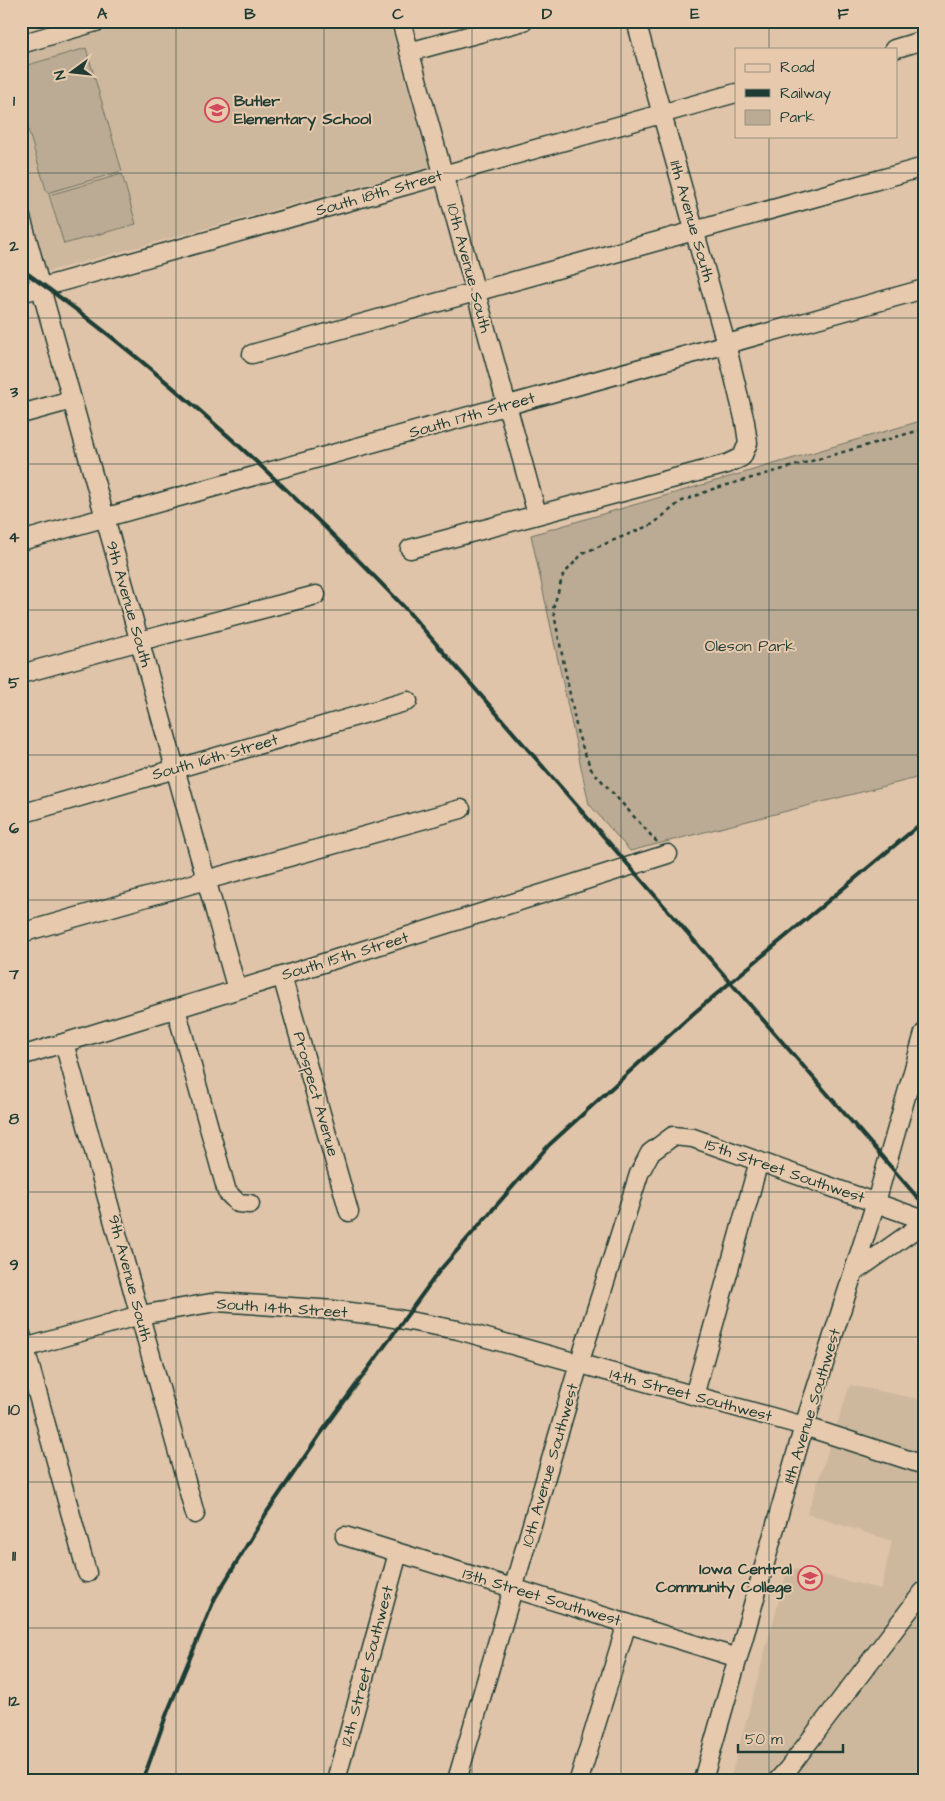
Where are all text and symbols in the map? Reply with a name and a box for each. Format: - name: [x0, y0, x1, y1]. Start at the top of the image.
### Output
- text: A: [97, 3, 108, 25]
- text: B: [244, 3, 256, 25]
- text: C: [392, 3, 404, 25]
- text: D: [542, 3, 553, 25]
- text: E: [690, 3, 700, 25]
- text: F: [837, 3, 849, 25]
- north arrow: [48, 48, 98, 98]
- legend: [735, 48, 898, 138]
- text: Road: [780, 57, 815, 78]
- text: N: [50, 68, 71, 82]
- text: Railway: [780, 83, 831, 105]
- text: 1: [13, 90, 16, 112]
- place label: Butler Elementary School: [234, 90, 372, 131]
- school or university icon: Butler Elementary School: [204, 97, 230, 123]
- text: Park: [780, 107, 815, 128]
- street label: 11th Avenue South: [664, 158, 720, 284]
- street label: South 18th Street: [313, 164, 445, 222]
- street label: 10th Avenue South: [441, 201, 497, 335]
- text: 2: [8, 235, 19, 257]
- text: 3: [9, 381, 19, 403]
- street label: South 17th Street: [406, 386, 538, 444]
- text: 4: [9, 526, 20, 548]
- street label: 9th Avenue South: [100, 538, 158, 670]
- park label: Oleson Park: [705, 635, 795, 657]
- text: 5: [8, 672, 20, 694]
- street label: South 16th Street: [149, 728, 281, 786]
- text: 6: [9, 817, 19, 839]
- street label: South 15th Street: [279, 926, 412, 986]
- text: 7: [8, 963, 19, 985]
- street label: Prospect Avenue: [288, 1029, 344, 1159]
- text: 8: [9, 1108, 20, 1130]
- street label: 15th Street Southwest: [702, 1133, 868, 1209]
- street label: 9th Avenue South: [103, 1212, 157, 1344]
- text: 9: [9, 1254, 19, 1276]
- street label: South 14th Street: [216, 1292, 349, 1324]
- street label: 11th Avenue Southwest: [778, 1325, 846, 1486]
- street label: 14th Street Southwest: [607, 1363, 775, 1427]
- street label: 10th Avenue Southwest: [516, 1380, 584, 1549]
- text: 10: [8, 1399, 20, 1421]
- text: 11: [12, 1545, 17, 1567]
- place label: Iowa Central Community College: [656, 1558, 792, 1600]
- street label: 13th Street Southwest: [460, 1562, 624, 1632]
- school or university icon: Iowa Central Community College: [797, 1565, 823, 1591]
- street label: 12th Street Southwest: [335, 1583, 399, 1749]
- text: 12: [8, 1690, 20, 1712]
- scale bar: [738, 1721, 842, 1753]
- text: 50 m: [745, 1729, 783, 1750]

